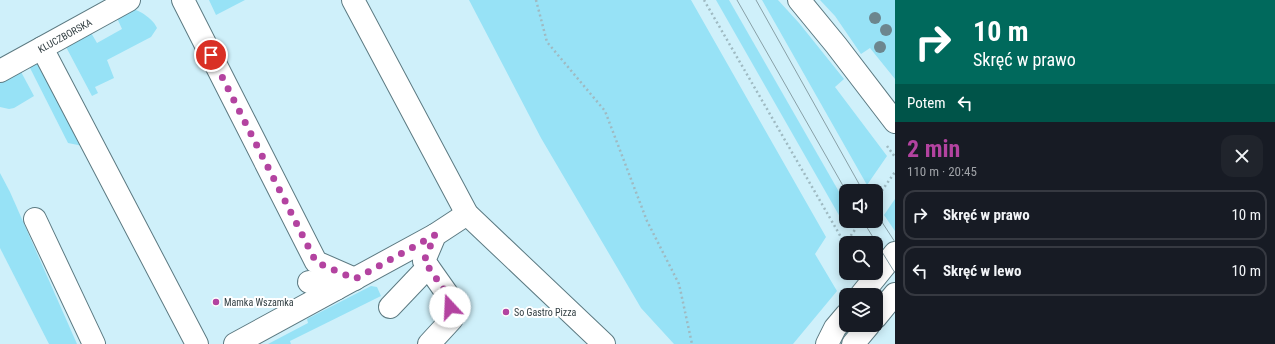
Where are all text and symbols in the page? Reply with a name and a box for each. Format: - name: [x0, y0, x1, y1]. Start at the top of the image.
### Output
- text: 10 m: [973, 15, 1029, 48]
- street label: KLUCZBORSKA: [36, 16, 94, 55]
- icon: right: [907, 16, 959, 68]
- pin: [194, 38, 228, 72]
- icon: arrive: [200, 44, 222, 66]
- text: Skręć w prawo: [973, 49, 1076, 70]
- icon: left: [954, 92, 976, 114]
- text: Potem: [907, 94, 946, 112]
- text: 2 min: [907, 135, 960, 163]
- button: close: [1221, 135, 1263, 177]
- text: 110 m · 20:45: [907, 164, 977, 179]
- map controls: [839, 184, 883, 332]
- button: sound: [839, 184, 883, 228]
- icon: right: [909, 204, 931, 226]
- text: Skręć w prawo: [943, 206, 1030, 224]
- text: 10 m: [1231, 206, 1261, 224]
- button: search: [839, 236, 883, 280]
- icon: left: [909, 260, 931, 282]
- text: Skręć w lewo: [943, 262, 1022, 280]
- text: 10 m: [1231, 262, 1261, 280]
- position arrow: [429, 286, 471, 328]
- button: layers: [839, 288, 883, 332]
- marker: Mamka Wszamka: [211, 297, 221, 307]
- place label: Mamka Wszamka: [224, 297, 294, 308]
- marker: So Gastro Pizza: [501, 307, 511, 317]
- place label: So Gastro Pizza: [514, 307, 577, 318]

